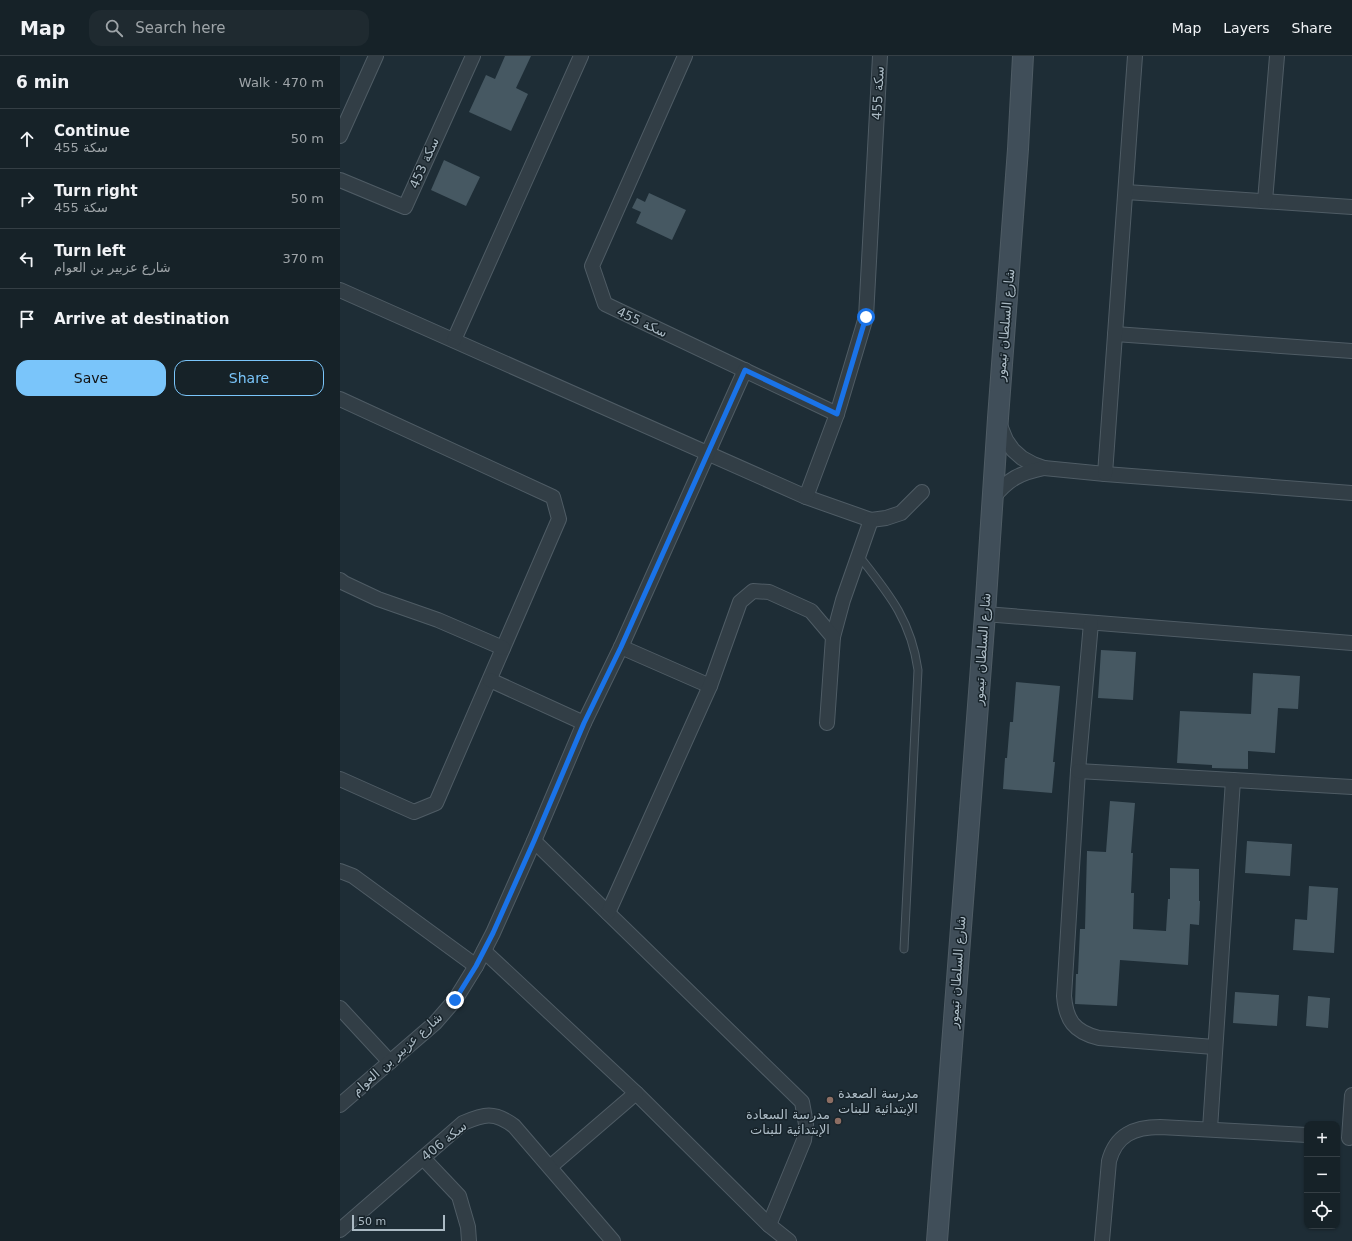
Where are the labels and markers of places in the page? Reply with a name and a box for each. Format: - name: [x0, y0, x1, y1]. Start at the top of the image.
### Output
- place label: مدرسة الصعدة الإبتدائية للبنات: [838, 1086, 919, 1116]
- marker: مدرسة الصعدة الإبتدائية للبنات: [825, 1095, 835, 1105]
- place label: مدرسة السعادة الإبتدائية للبنات: [746, 1107, 830, 1137]
- marker: مدرسة السعادة الإبتدائية للبنات: [833, 1116, 843, 1126]

